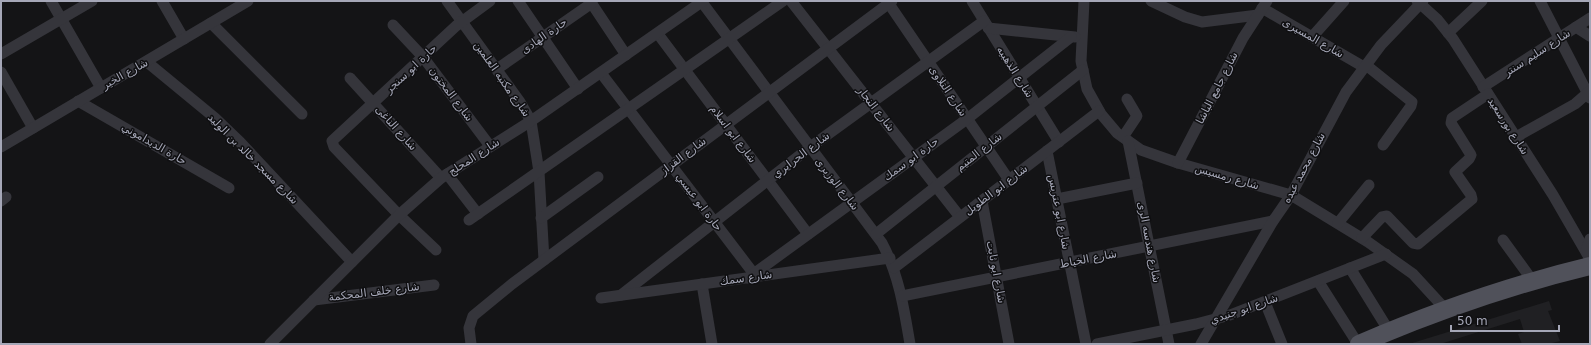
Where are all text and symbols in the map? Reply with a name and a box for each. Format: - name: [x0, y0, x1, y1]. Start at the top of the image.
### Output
- street label: حارة الهادى: [519, 15, 569, 57]
- street label: شارع المسيرى: [1280, 15, 1346, 61]
- street label: شارع سليم سنتر: [1500, 27, 1573, 80]
- street label: شارع مكتبه العلمين: [471, 39, 533, 119]
- street label: حارة ابو سنجر: [382, 42, 439, 97]
- street label: شارع الذهبيه: [994, 44, 1036, 100]
- street label: شارع جامع الباشا: [1193, 50, 1241, 126]
- street label: شارع الخير: [99, 56, 150, 92]
- street label: شارع التلاوى: [926, 63, 970, 119]
- street label: شارع المختون: [426, 64, 476, 124]
- street label: شارع النجار: [854, 83, 898, 134]
- street label: شارع بورسعيد: [1485, 95, 1531, 157]
- street label: شارع الناغى: [372, 103, 420, 153]
- street label: شارع ابو اسلام: [707, 103, 759, 165]
- street label: شارع مسجد خالد بن الوليد: [205, 111, 301, 207]
- street label: حارة الديداموني: [119, 120, 189, 168]
- street label: شارع الحرايري: [770, 129, 832, 181]
- street label: شارع المتيم: [953, 130, 1005, 174]
- street label: شارع محمد عبده: [1280, 131, 1328, 205]
- street label: شارع القزاز: [657, 134, 709, 178]
- street label: حارة ابو سمك: [881, 135, 941, 183]
- street label: شارع المحلج: [446, 136, 502, 178]
- street label: شارع الوزيرى: [812, 155, 862, 213]
- street label: شارع ابو الطويل: [962, 162, 1030, 218]
- street label: شارع رمسيس: [1193, 162, 1261, 192]
- street label: حارة ابو عيسي: [673, 171, 725, 233]
- street label: شارع ابو عتريس: [1045, 173, 1073, 251]
- street label: شارع هندسه الرى: [1135, 200, 1163, 284]
- street label: شارع ابو ثابت: [984, 240, 1008, 304]
- street label: شارع الخياط: [1058, 247, 1118, 271]
- street label: شارع سمك: [719, 268, 773, 288]
- street label: شارع خلف المحكمة: [328, 280, 420, 304]
- street label: شارع ابو جنيدي: [1208, 291, 1280, 327]
- scale bar: [1451, 307, 1559, 333]
- text: 50 m: [1457, 314, 1488, 328]

